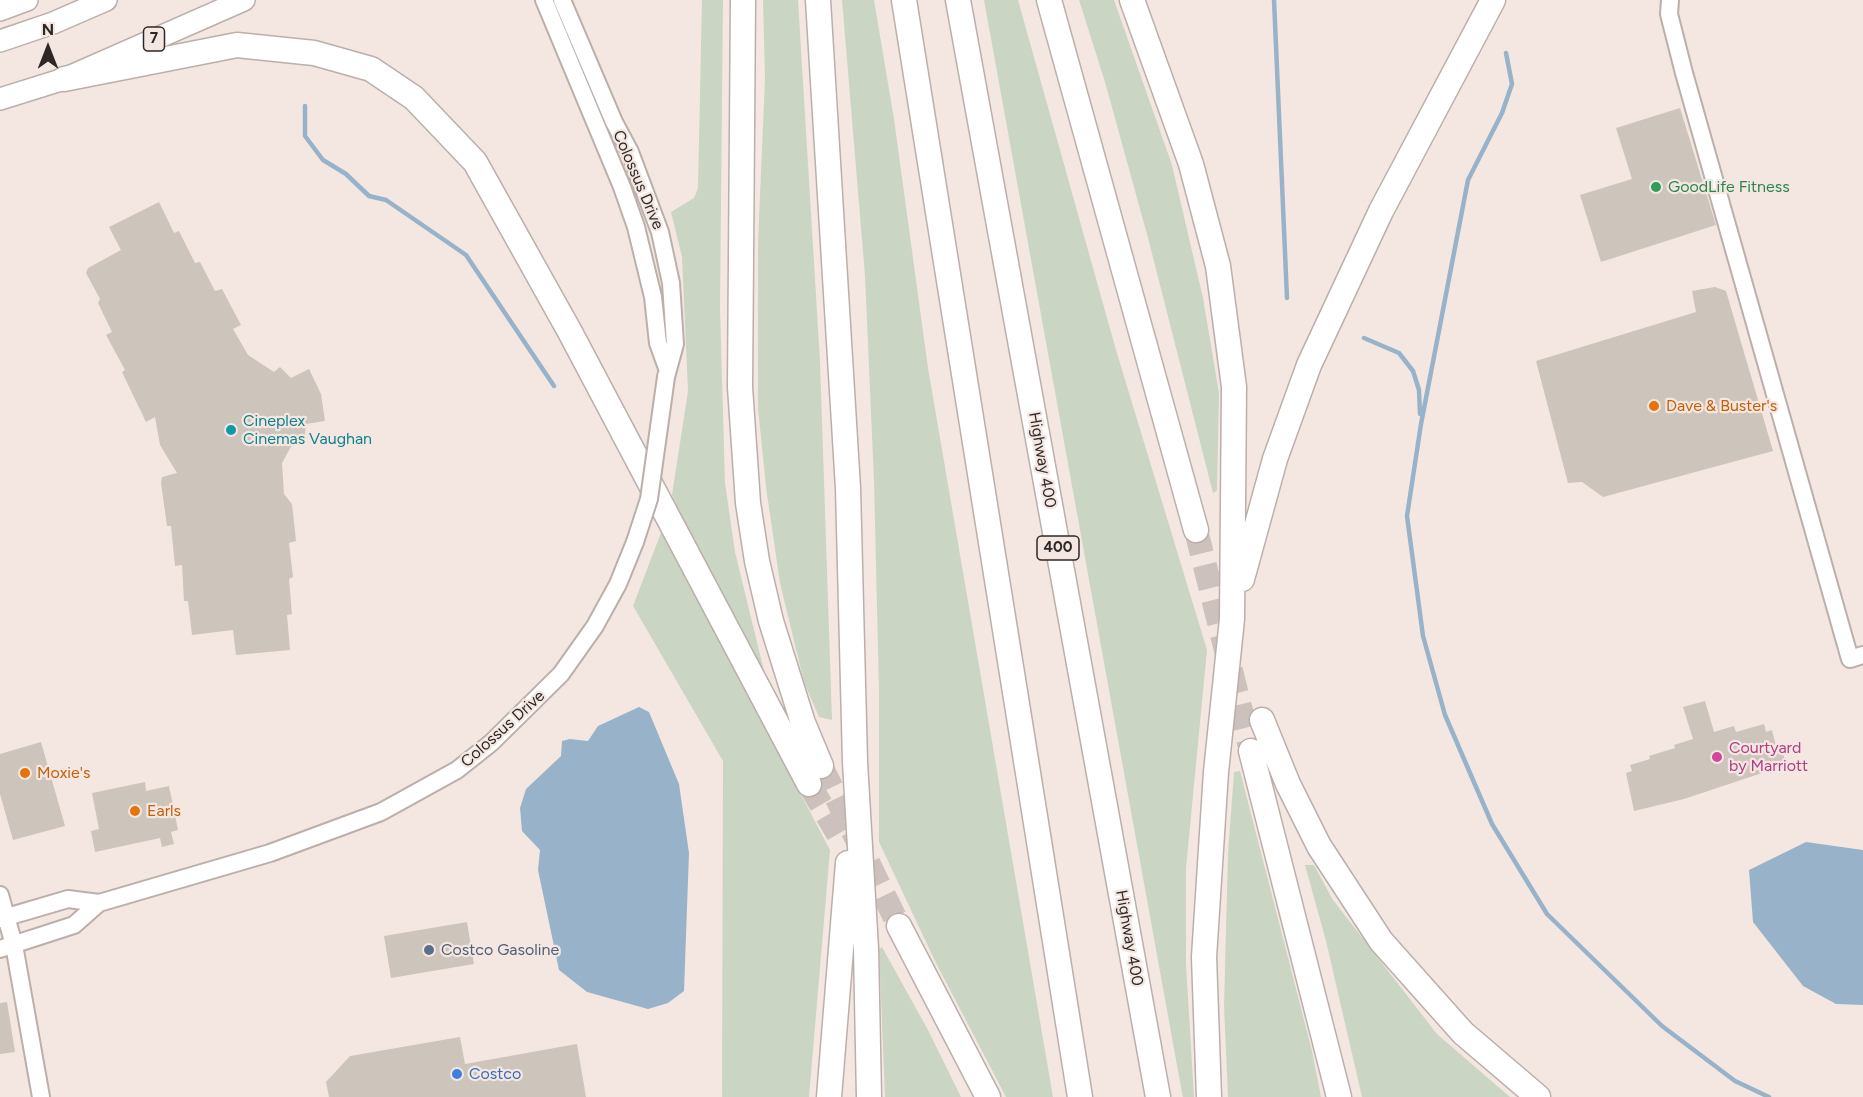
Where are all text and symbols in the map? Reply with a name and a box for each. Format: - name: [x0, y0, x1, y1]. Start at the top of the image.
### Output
- north arrow: [18, 18, 78, 78]
- text: N: [42, 20, 54, 39]
- road number: 7: [144, 27, 164, 51]
- street label: Colossus Drive: [608, 128, 668, 232]
- place label: GoodLife Fitness: [1668, 177, 1790, 197]
- marker: GoodLife Fitness: [1649, 180, 1663, 194]
- place label: Dave & Buster's: [1666, 396, 1777, 416]
- marker: Dave & Buster's: [1647, 399, 1661, 413]
- place label: Cineplex Cinemas Vaughan: [243, 411, 372, 449]
- street label: Highway 400: [1024, 411, 1060, 509]
- marker: Cineplex Cinemas Vaughan: [224, 423, 238, 437]
- road number: 400: [1037, 536, 1079, 560]
- street label: Colossus Drive: [457, 686, 549, 772]
- place label: Courtyard by Marriott: [1729, 738, 1808, 776]
- marker: Courtyard by Marriott: [1710, 750, 1724, 764]
- place label: Moxie's: [37, 763, 90, 783]
- marker: Moxie's: [18, 766, 32, 780]
- place label: Earls: [147, 801, 181, 821]
- marker: Earls: [128, 804, 142, 818]
- street label: Highway 400: [1111, 889, 1147, 987]
- place label: Costco Gasoline: [441, 940, 559, 960]
- marker: Costco Gasoline: [422, 943, 436, 957]
- place label: Costco: [469, 1064, 521, 1084]
- marker: Costco: [450, 1067, 464, 1081]

